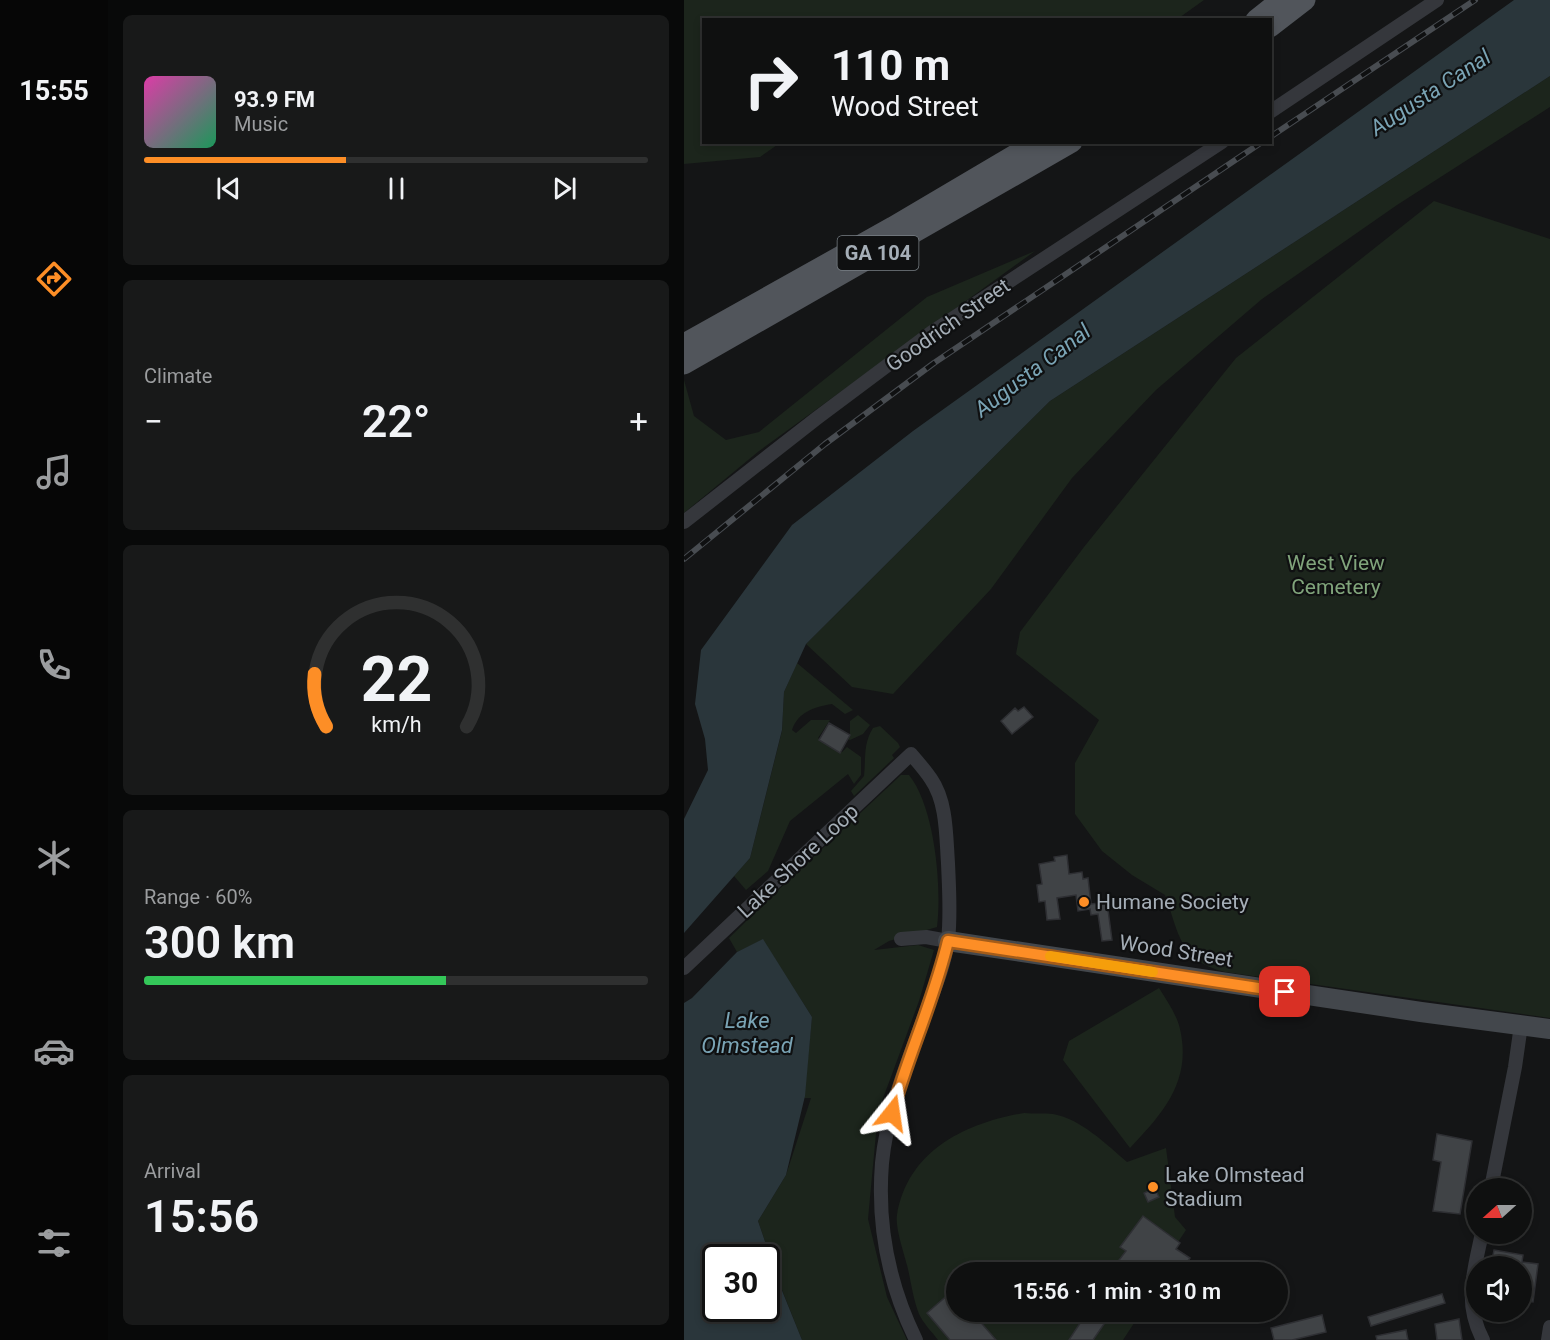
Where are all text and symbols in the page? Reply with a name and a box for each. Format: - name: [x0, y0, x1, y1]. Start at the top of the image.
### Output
- text: 110 m: [831, 41, 950, 90]
- icon: right: [732, 42, 810, 120]
- water label: Augusta Canal: [1365, 44, 1496, 141]
- text: 15:55: [19, 75, 89, 107]
- text: 93.9 FM: [234, 87, 315, 112]
- text: Wood Street: [831, 91, 979, 123]
- text: Music: [234, 112, 288, 136]
- icon: previous: [212, 172, 245, 205]
- icon: pause: [380, 172, 413, 205]
- icon: next: [548, 172, 581, 205]
- road number: GA 104: [838, 236, 918, 270]
- icon: directions: [33, 258, 75, 300]
- street label: Goodrich Street: [882, 273, 1015, 377]
- water label: Augusta Canal: [969, 318, 1096, 423]
- text: Climate: [144, 364, 212, 388]
- text: 22°: [362, 395, 430, 448]
- text: −: [144, 402, 163, 441]
- text: +: [629, 402, 648, 441]
- icon: music: [33, 451, 75, 493]
- park label: West View Cemetery: [1287, 551, 1385, 599]
- text: 22: [360, 643, 432, 716]
- icon: phone: [33, 644, 75, 686]
- text: km/h: [371, 712, 421, 737]
- street label: Lake Shore Loop: [733, 799, 863, 923]
- icon: climate: [33, 837, 75, 879]
- text: Range · 60%: [144, 885, 252, 909]
- place label: Humane Society: [1096, 890, 1249, 914]
- marker: Humane Society: [1077, 895, 1091, 909]
- text: 300 km: [144, 916, 295, 969]
- street label: Wood Street: [1117, 930, 1235, 972]
- pin: [1259, 966, 1310, 1017]
- icon: arrive: [1268, 975, 1301, 1008]
- water label: Lake Olmstead: [701, 1008, 794, 1058]
- icon: car: [33, 1030, 75, 1072]
- position arrow: [860, 1081, 924, 1145]
- text: Arrival: [144, 1159, 201, 1183]
- place label: Lake Olmstead Stadium: [1165, 1163, 1305, 1211]
- north arrow: [1466, 1178, 1532, 1244]
- map controls: [1466, 1178, 1532, 1322]
- marker: Lake Olmstead Stadium: [1146, 1180, 1160, 1194]
- text: 15:56: [144, 1190, 259, 1243]
- icon: filters: [33, 1222, 75, 1264]
- speed limit sign: 30: [702, 1244, 780, 1322]
- button: sound: [1466, 1256, 1532, 1322]
- text: 15:56 · 1 min · 310 m: [1013, 1279, 1221, 1304]

